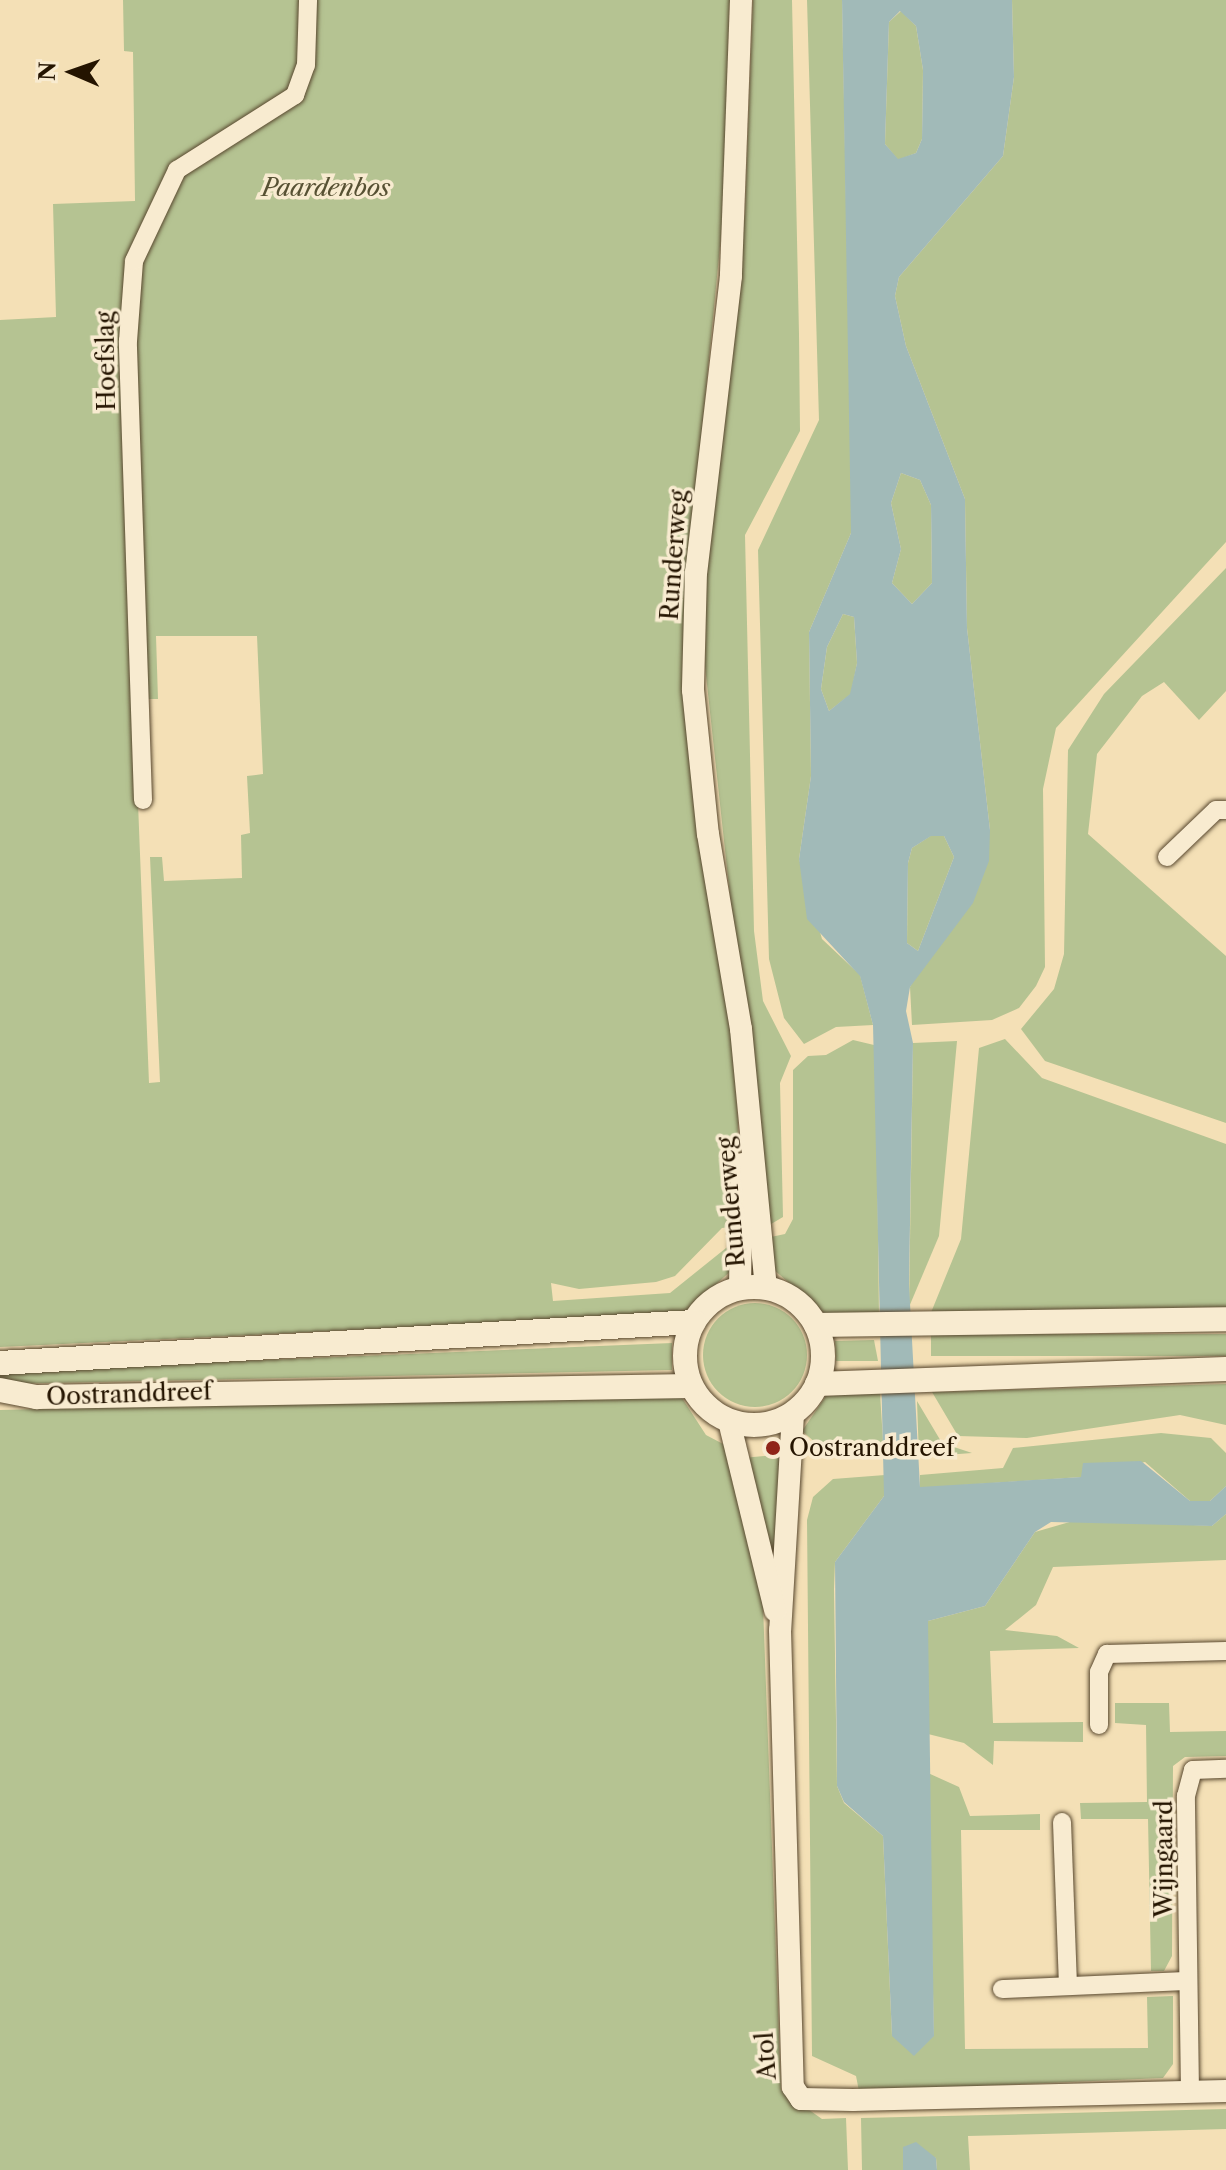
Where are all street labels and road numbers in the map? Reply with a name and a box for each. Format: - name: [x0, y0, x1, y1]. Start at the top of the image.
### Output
- street label: Hoefslag: [91, 311, 121, 411]
- street label: Runderweg: [655, 489, 693, 621]
- street label: Runderweg: [711, 1136, 751, 1268]
- street label: Oostranddreef: [46, 1377, 212, 1411]
- street label: Wijngaard: [1150, 1800, 1178, 1918]
- street label: Atol: [750, 2031, 782, 2081]

